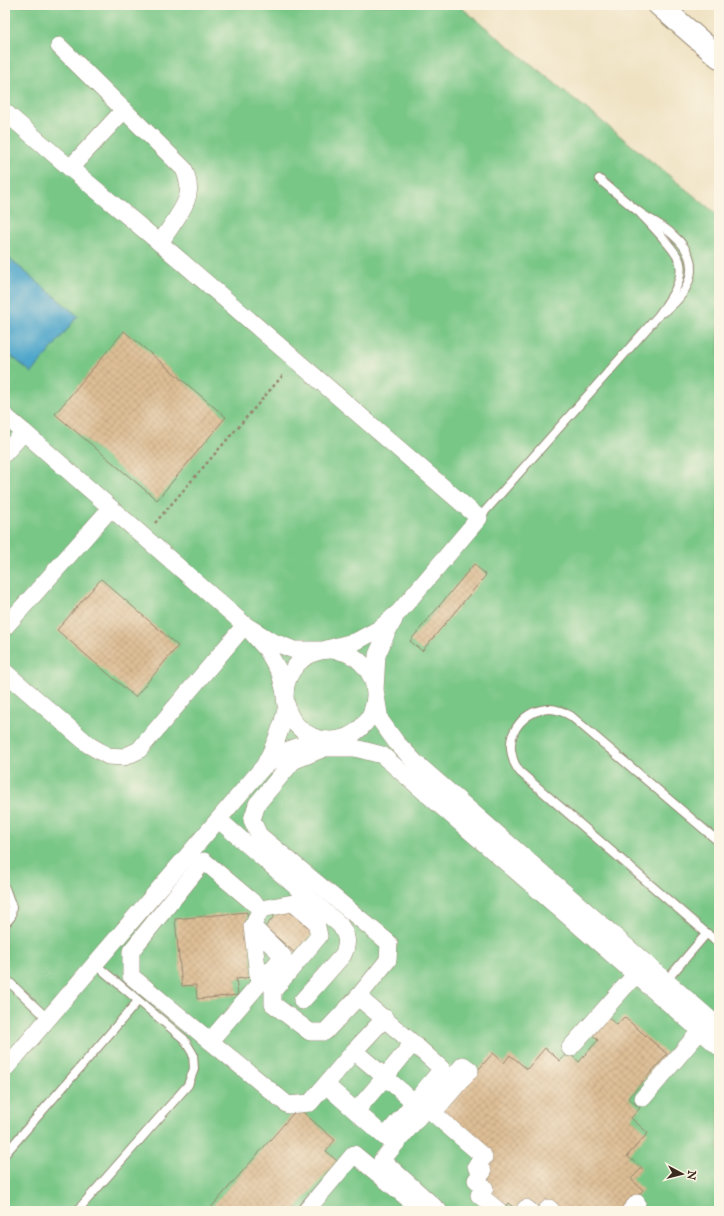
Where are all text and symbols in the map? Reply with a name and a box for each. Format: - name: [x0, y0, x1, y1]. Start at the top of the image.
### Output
- north arrow: [662, 1154, 702, 1194]
- text: N: [683, 1169, 699, 1181]

